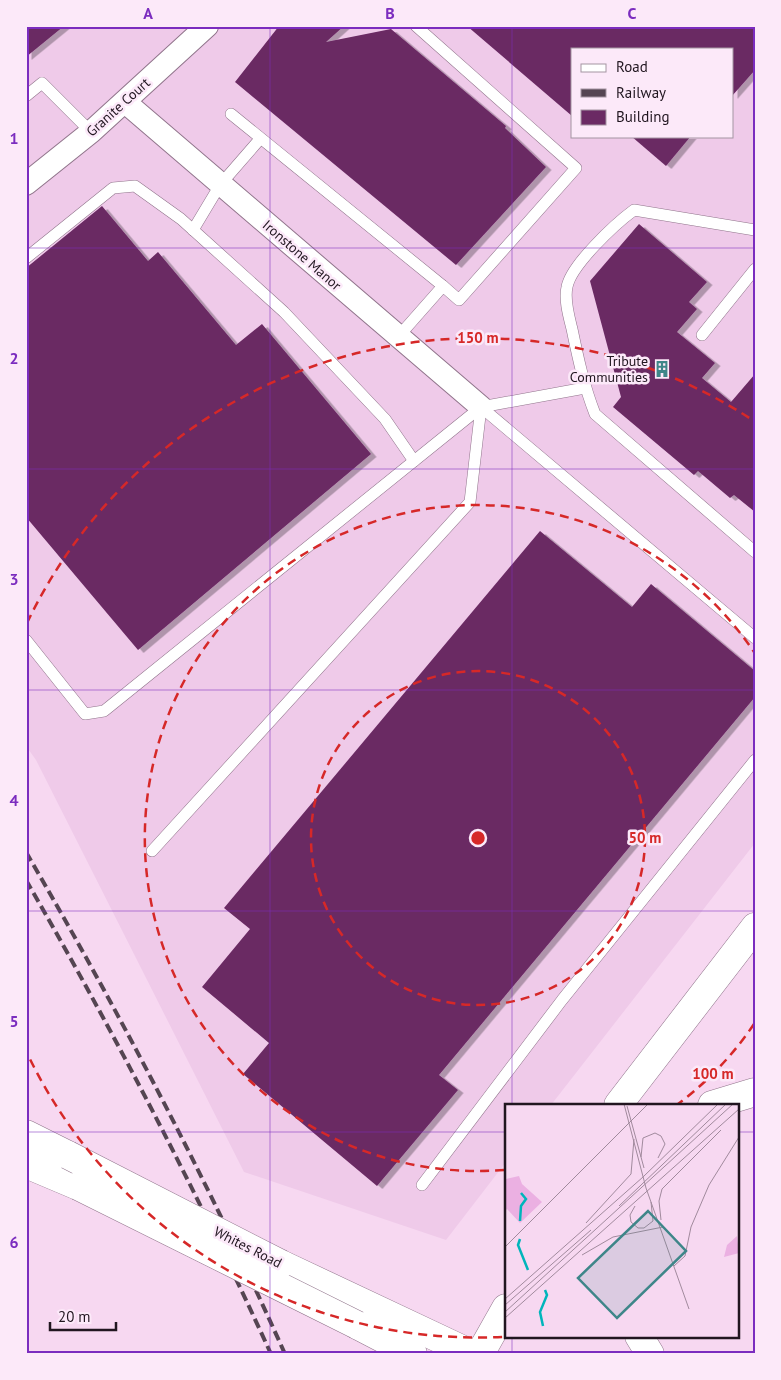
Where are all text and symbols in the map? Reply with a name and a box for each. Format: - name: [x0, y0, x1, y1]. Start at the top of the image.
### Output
- text: A: [143, 3, 153, 23]
- text: B: [385, 3, 395, 23]
- text: C: [628, 3, 637, 23]
- legend: [571, 48, 734, 138]
- text: Road: [616, 57, 648, 76]
- street label: Granite Court: [82, 74, 154, 140]
- text: Railway: [616, 83, 666, 102]
- text: Building: [616, 107, 670, 126]
- text: 1: [9, 128, 19, 148]
- street label: Ironstone Manor: [259, 216, 345, 294]
- text: 150 m: [457, 328, 499, 347]
- text: 2: [9, 348, 19, 368]
- place label: Tribute Communities: [570, 352, 648, 386]
- building icon: Tribute Communities: [652, 359, 672, 379]
- text: 3: [9, 569, 19, 589]
- text: 4: [9, 790, 19, 810]
- text: 50 m: [629, 828, 661, 847]
- centre of rings: [469, 829, 487, 847]
- text: 5: [9, 1011, 19, 1031]
- text: 100 m: [692, 1064, 734, 1083]
- inset map: [505, 1104, 738, 1338]
- street label: Whites Road: [211, 1222, 285, 1272]
- text: 6: [9, 1232, 19, 1252]
- scale bar: [50, 1300, 116, 1332]
- text: 20 m: [58, 1307, 91, 1326]

